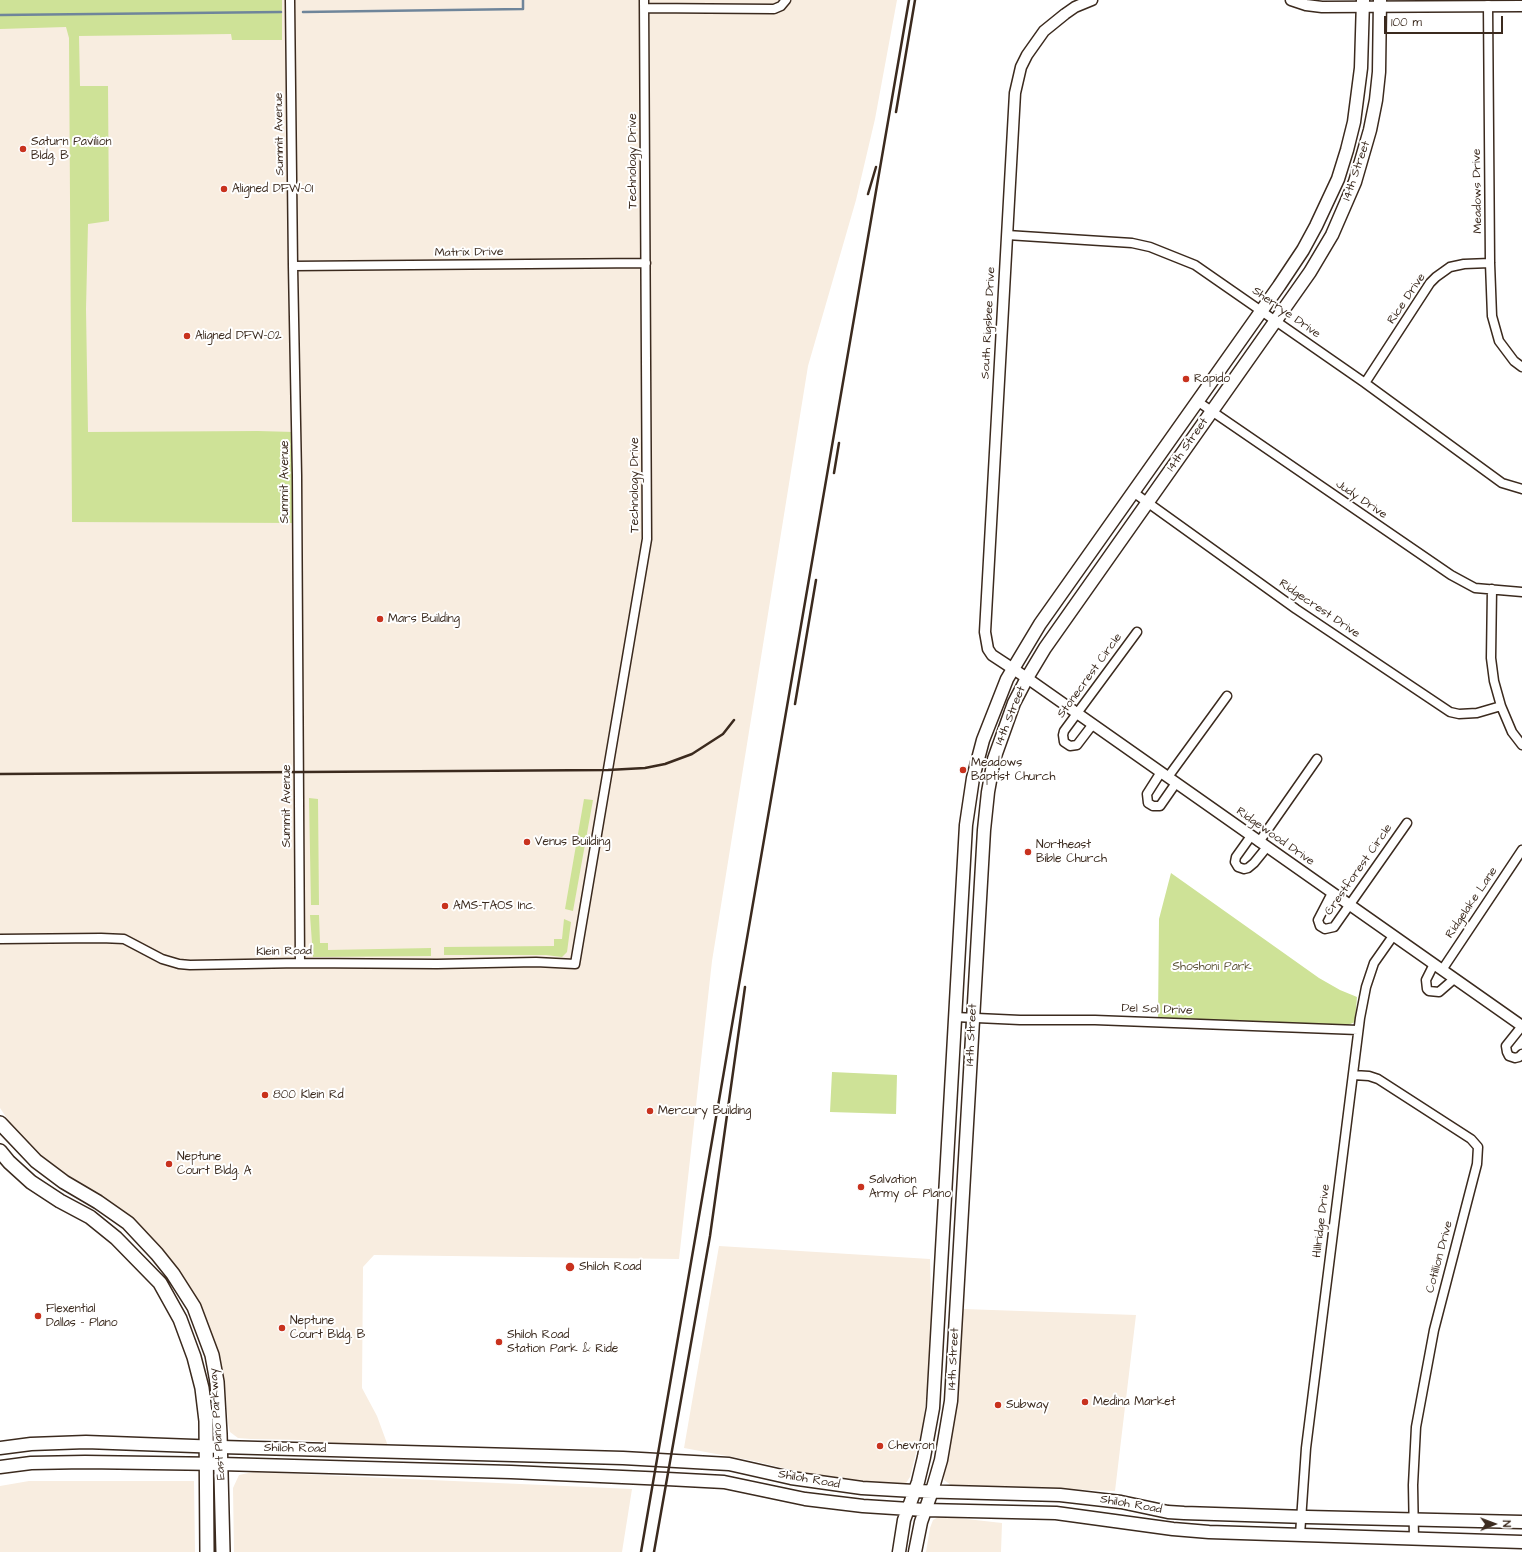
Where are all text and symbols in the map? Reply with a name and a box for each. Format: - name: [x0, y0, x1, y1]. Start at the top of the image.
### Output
- scale bar: [1386, 8, 1505, 34]
- text: 100 m: [1391, 14, 1422, 31]
- street label: Summit Avenue: [272, 92, 288, 176]
- street label: Technology Drive: [626, 113, 640, 209]
- place label: Saturn Pavilion Bldg. B: [31, 135, 111, 163]
- street label: 14th Street: [1340, 139, 1374, 203]
- marker: Saturn Pavilion Bldg. B: [18, 144, 28, 154]
- street label: Meadows Drive: [1470, 148, 1486, 234]
- place label: Aligned DFW-01: [232, 182, 313, 196]
- marker: Aligned DFW-01: [219, 184, 229, 194]
- street label: Matrix Drive: [435, 245, 503, 261]
- street label: South Rigsbee Drive: [979, 267, 999, 379]
- street label: Rice Drive: [1385, 271, 1429, 327]
- street label: Sherrye Drive: [1249, 284, 1323, 342]
- place label: Aligned DFW-02: [195, 329, 282, 343]
- marker: Aligned DFW-02: [182, 331, 192, 341]
- place label: Rapido: [1194, 372, 1230, 386]
- marker: Rapido: [1181, 374, 1191, 384]
- street label: 14th Street: [1164, 415, 1212, 475]
- street label: Technology Drive: [628, 437, 642, 533]
- street label: Summit Avenue: [278, 441, 292, 523]
- street label: Judy Drive: [1333, 478, 1389, 522]
- street label: Ridgecrest Drive: [1276, 577, 1362, 641]
- place label: Mars Building: [388, 612, 460, 626]
- marker: Mars Building: [375, 614, 385, 624]
- street label: Stonecrest Circle: [1054, 631, 1126, 721]
- street label: 14th Street: [993, 684, 1029, 748]
- place label: Meadows Baptist Church: [971, 756, 1055, 784]
- street label: Summit Avenue: [280, 765, 294, 847]
- marker: Meadows Baptist Church: [958, 765, 968, 775]
- street label: Ridgewood Drive: [1233, 805, 1317, 869]
- street label: Crestforest Circle: [1322, 822, 1396, 918]
- place label: Venus Building: [535, 835, 610, 849]
- marker: Venus Building: [522, 837, 532, 847]
- place label: Northeast Bible Church: [1036, 838, 1107, 866]
- marker: Northeast Bible Church: [1023, 847, 1033, 857]
- street label: Ridgelake Lane: [1443, 865, 1501, 941]
- place label: AMS-TAOS Inc.: [453, 899, 535, 913]
- marker: AMS-TAOS Inc.: [440, 901, 450, 911]
- street label: Klein Road: [256, 944, 312, 960]
- park label: Shoshoni Park: [1172, 960, 1252, 974]
- street label: Del Sol Drive: [1121, 1002, 1193, 1018]
- street label: 14th Street: [963, 1004, 981, 1066]
- place label: 800 Klein Rd: [273, 1088, 344, 1102]
- marker: 800 Klein Rd: [260, 1090, 270, 1100]
- place label: Mercury Building: [658, 1104, 751, 1118]
- marker: Mercury Building: [645, 1106, 655, 1116]
- place label: Neptune Court Bldg. A: [177, 1150, 252, 1178]
- marker: Neptune Court Bldg. A: [164, 1159, 174, 1169]
- place label: Salvation Army of Plano: [869, 1173, 951, 1201]
- marker: Salvation Army of Plano: [856, 1182, 866, 1192]
- street label: Hillridge Drive: [1310, 1183, 1334, 1259]
- street label: Cotillion Drive: [1423, 1219, 1457, 1295]
- place label: Shiloh Road: [579, 1260, 641, 1274]
- marker: Shiloh Road: [564, 1261, 576, 1273]
- place label: Flexential Dallas - Plano: [46, 1302, 118, 1330]
- marker: Flexential Dallas - Plano: [33, 1311, 43, 1321]
- place label: Neptune Court Bldg. B: [290, 1314, 365, 1342]
- marker: Neptune Court Bldg. B: [277, 1323, 287, 1333]
- place label: Shiloh Road Station Park & Ride: [507, 1328, 618, 1356]
- street label: 14th Street: [945, 1328, 963, 1390]
- marker: Shiloh Road Station Park & Ride: [494, 1337, 504, 1347]
- street label: East Plano Parkway: [207, 1368, 229, 1480]
- place label: Medina Market: [1093, 1395, 1176, 1409]
- marker: Medina Market: [1080, 1397, 1090, 1407]
- place label: Subway: [1006, 1398, 1049, 1412]
- marker: Subway: [993, 1400, 1003, 1410]
- place label: Chevron: [888, 1439, 935, 1453]
- street label: Shiloh Road: [264, 1441, 326, 1457]
- marker: Chevron: [875, 1441, 885, 1451]
- street label: Shiloh Road: [777, 1467, 841, 1493]
- street label: Shiloh Road: [1099, 1492, 1163, 1518]
- north arrow: [1474, 1504, 1514, 1544]
- text: N: [1499, 1520, 1514, 1527]

